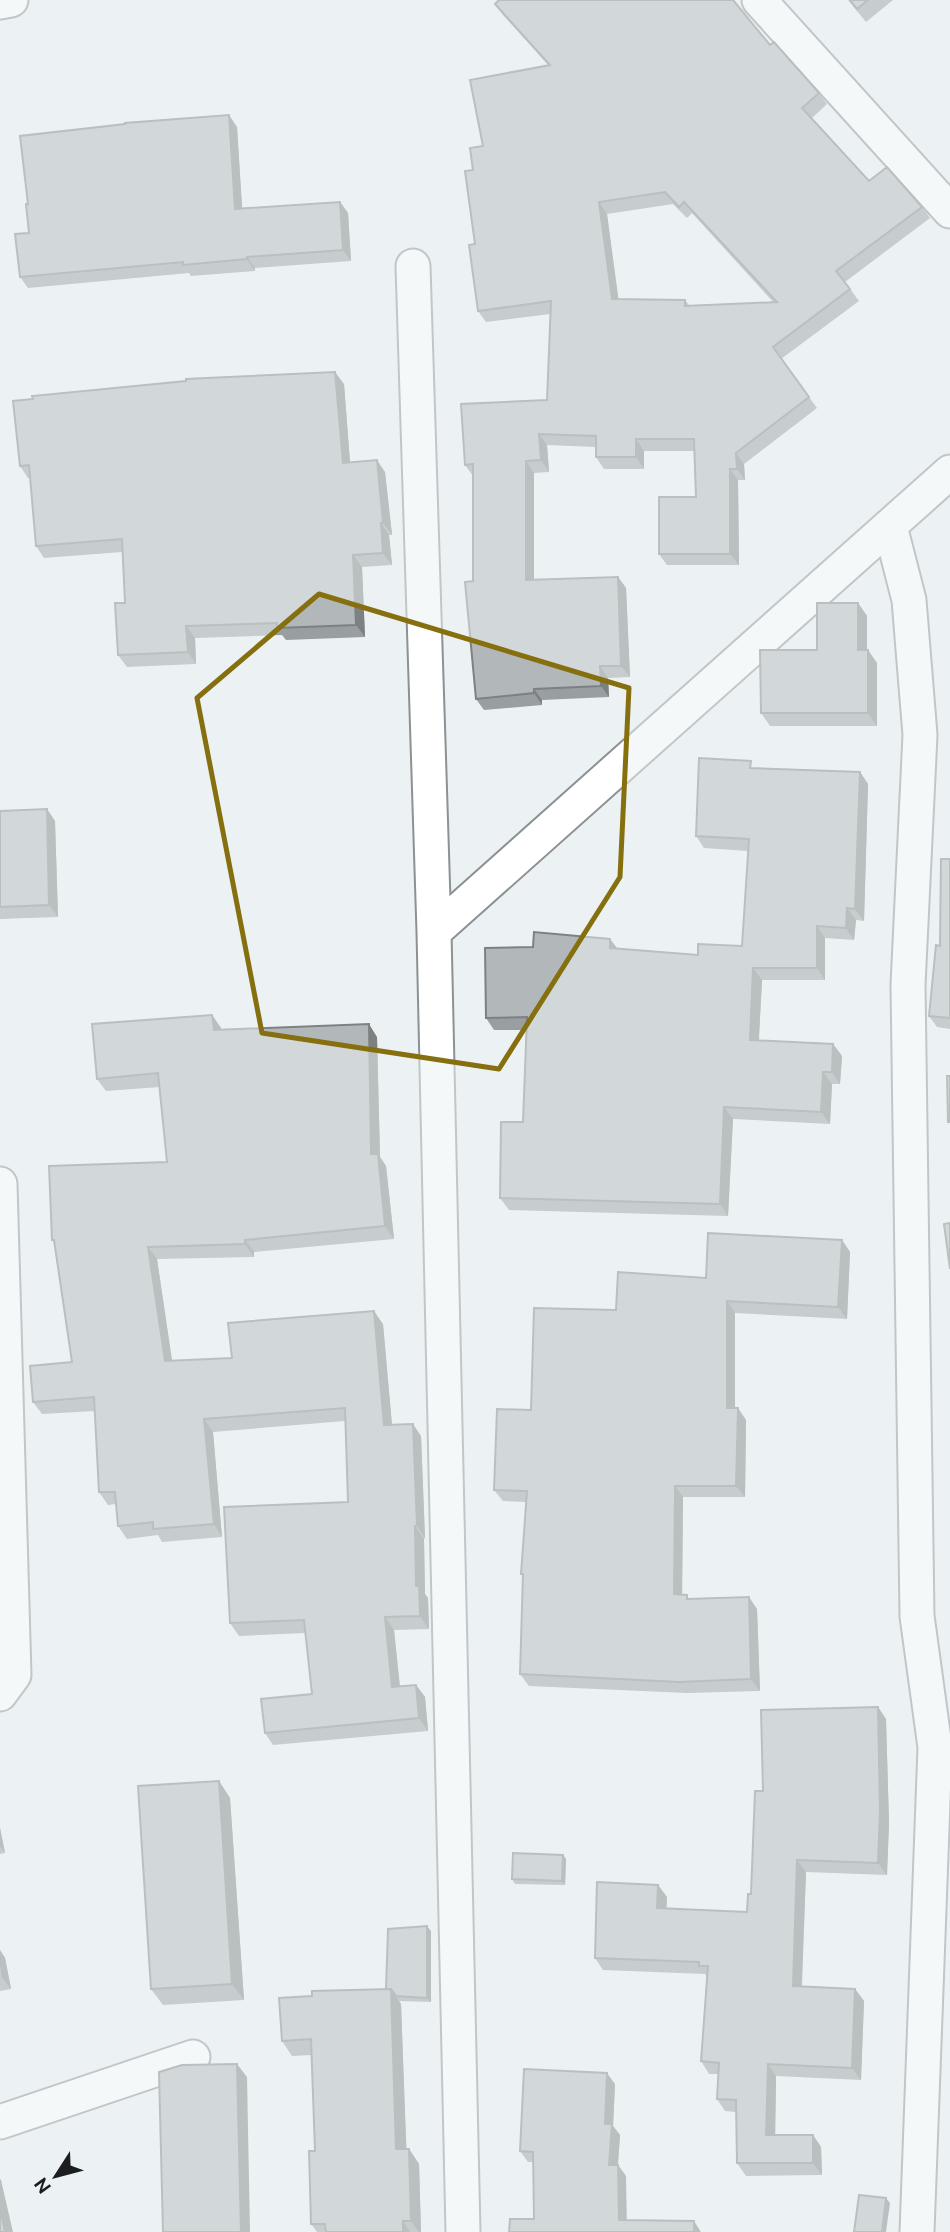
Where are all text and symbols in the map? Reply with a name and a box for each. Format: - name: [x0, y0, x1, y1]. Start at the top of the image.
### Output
- north arrow: [21, 2141, 91, 2211]
- text: N: [29, 2174, 55, 2198]

